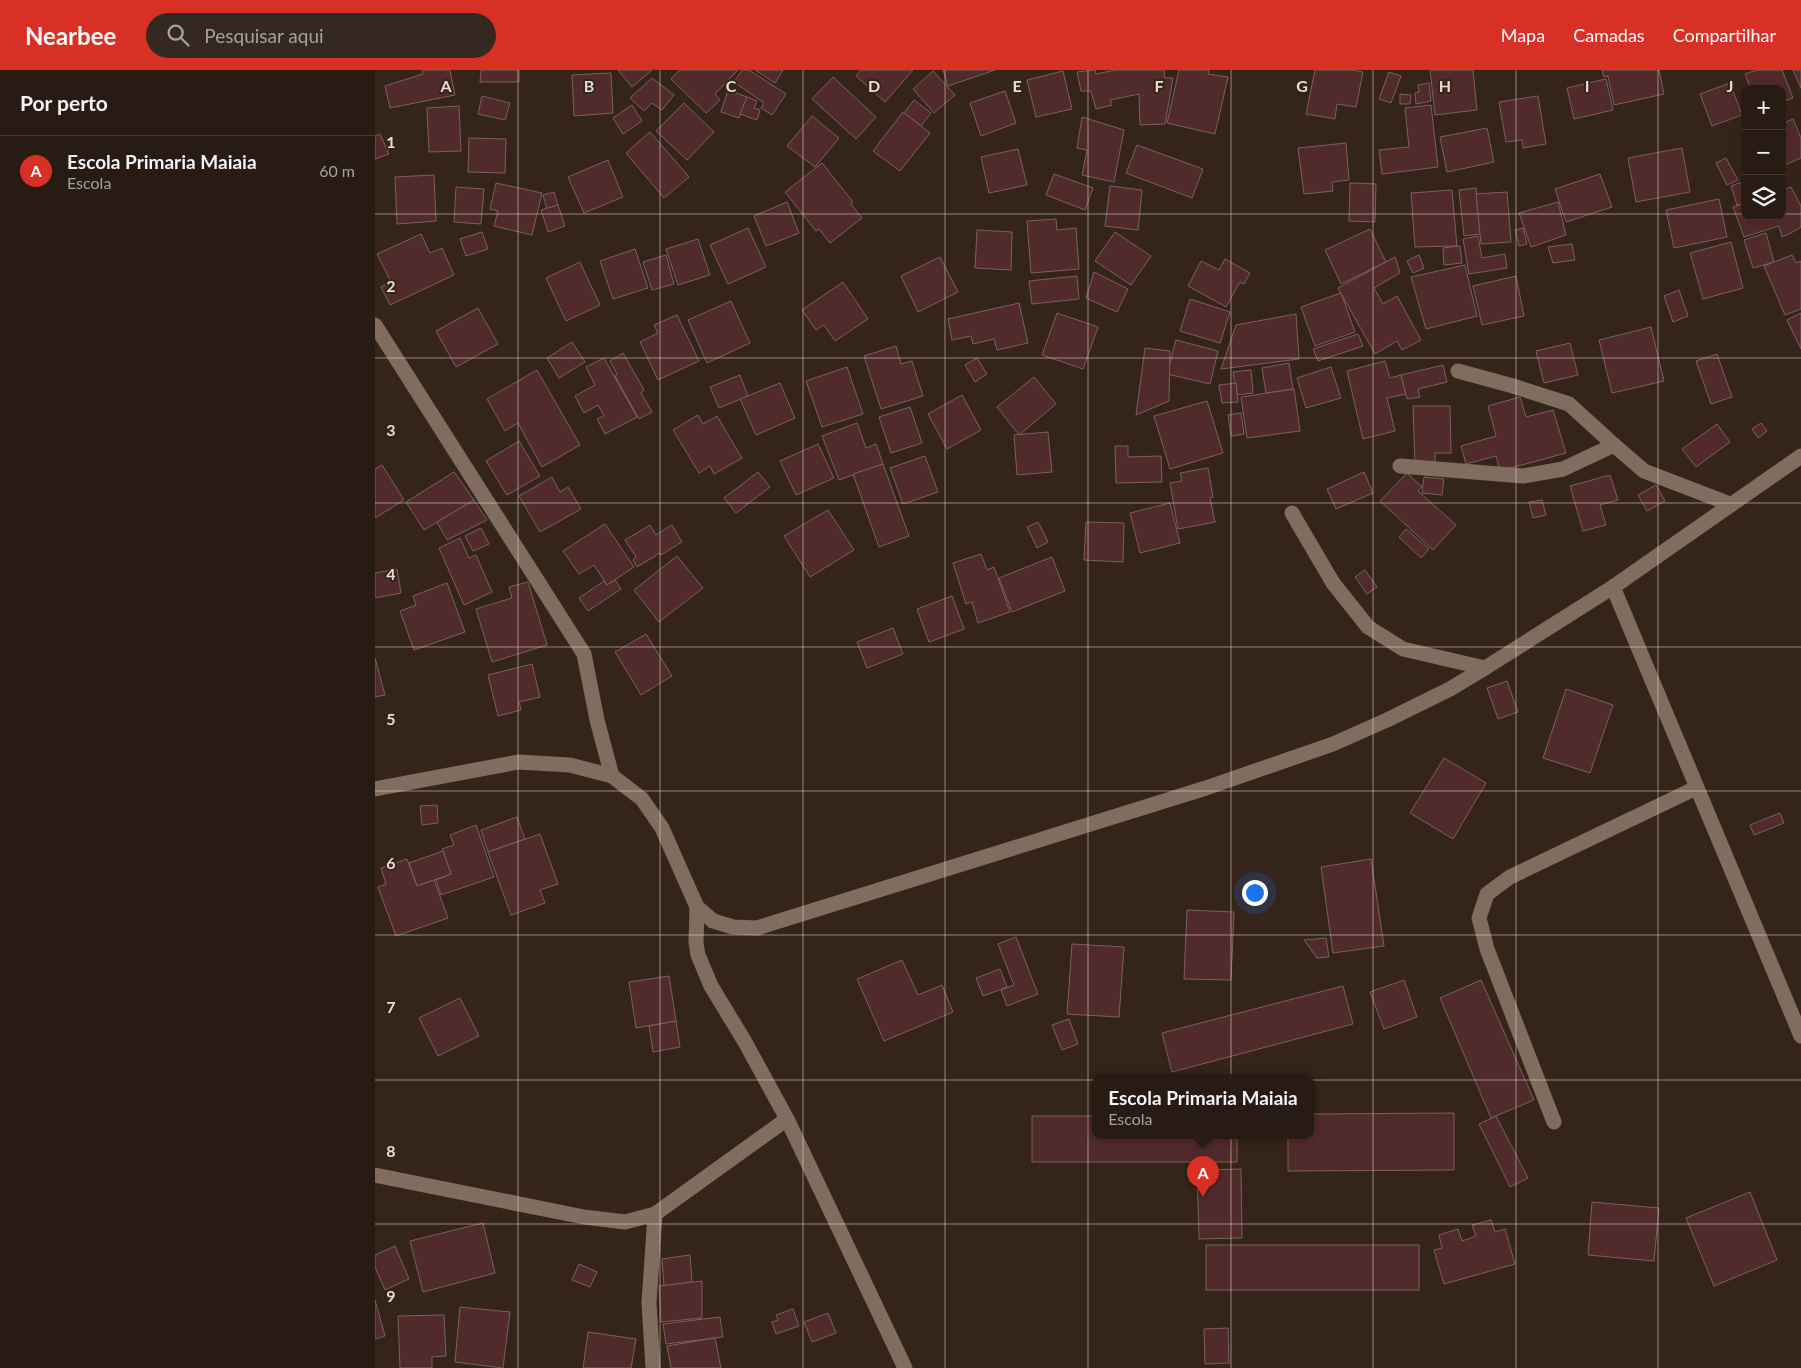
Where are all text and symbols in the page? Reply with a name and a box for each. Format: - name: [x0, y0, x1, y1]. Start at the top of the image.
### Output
- search box: [146, 13, 496, 58]
- text: Nearbee: [25, 21, 116, 50]
- icon: search: [164, 21, 192, 49]
- text: Pesquisar aqui: [204, 24, 324, 47]
- text: Mapa: [1501, 24, 1545, 46]
- text: Camadas: [1573, 24, 1645, 46]
- text: Compartilhar: [1673, 24, 1776, 46]
- text: A: [439, 76, 452, 95]
- text: B: [584, 76, 594, 95]
- text: C: [726, 76, 737, 95]
- text: D: [868, 76, 880, 95]
- text: E: [1012, 76, 1022, 95]
- text: F: [1154, 76, 1164, 95]
- text: G: [1296, 76, 1308, 95]
- text: H: [1439, 76, 1451, 95]
- text: I: [1585, 76, 1589, 95]
- text: J: [1727, 76, 1733, 95]
- map controls: [1741, 85, 1786, 220]
- button: +: [1741, 85, 1786, 130]
- text: Por perto: [20, 90, 108, 115]
- button: −: [1741, 130, 1786, 175]
- text: 1: [386, 132, 396, 151]
- text: Escola Primaria Maiaia: [67, 150, 257, 173]
- text: A: [30, 161, 42, 180]
- text: 60 m: [319, 161, 355, 180]
- text: Escola: [67, 173, 111, 192]
- button: layers: [1741, 175, 1786, 220]
- text: 2: [386, 276, 396, 295]
- text: 3: [386, 420, 396, 439]
- text: 4: [386, 564, 396, 583]
- text: 5: [386, 709, 396, 728]
- text: 6: [386, 853, 396, 872]
- your location: [1242, 880, 1268, 906]
- text: 7: [386, 997, 396, 1016]
- popup: [1092, 1074, 1314, 1139]
- text: Escola Primaria Maiaia: [1108, 1086, 1298, 1109]
- text: Escola: [1108, 1109, 1153, 1128]
- text: 8: [386, 1141, 396, 1160]
- pin: A: [1187, 1156, 1219, 1197]
- text: 9: [386, 1286, 396, 1305]

